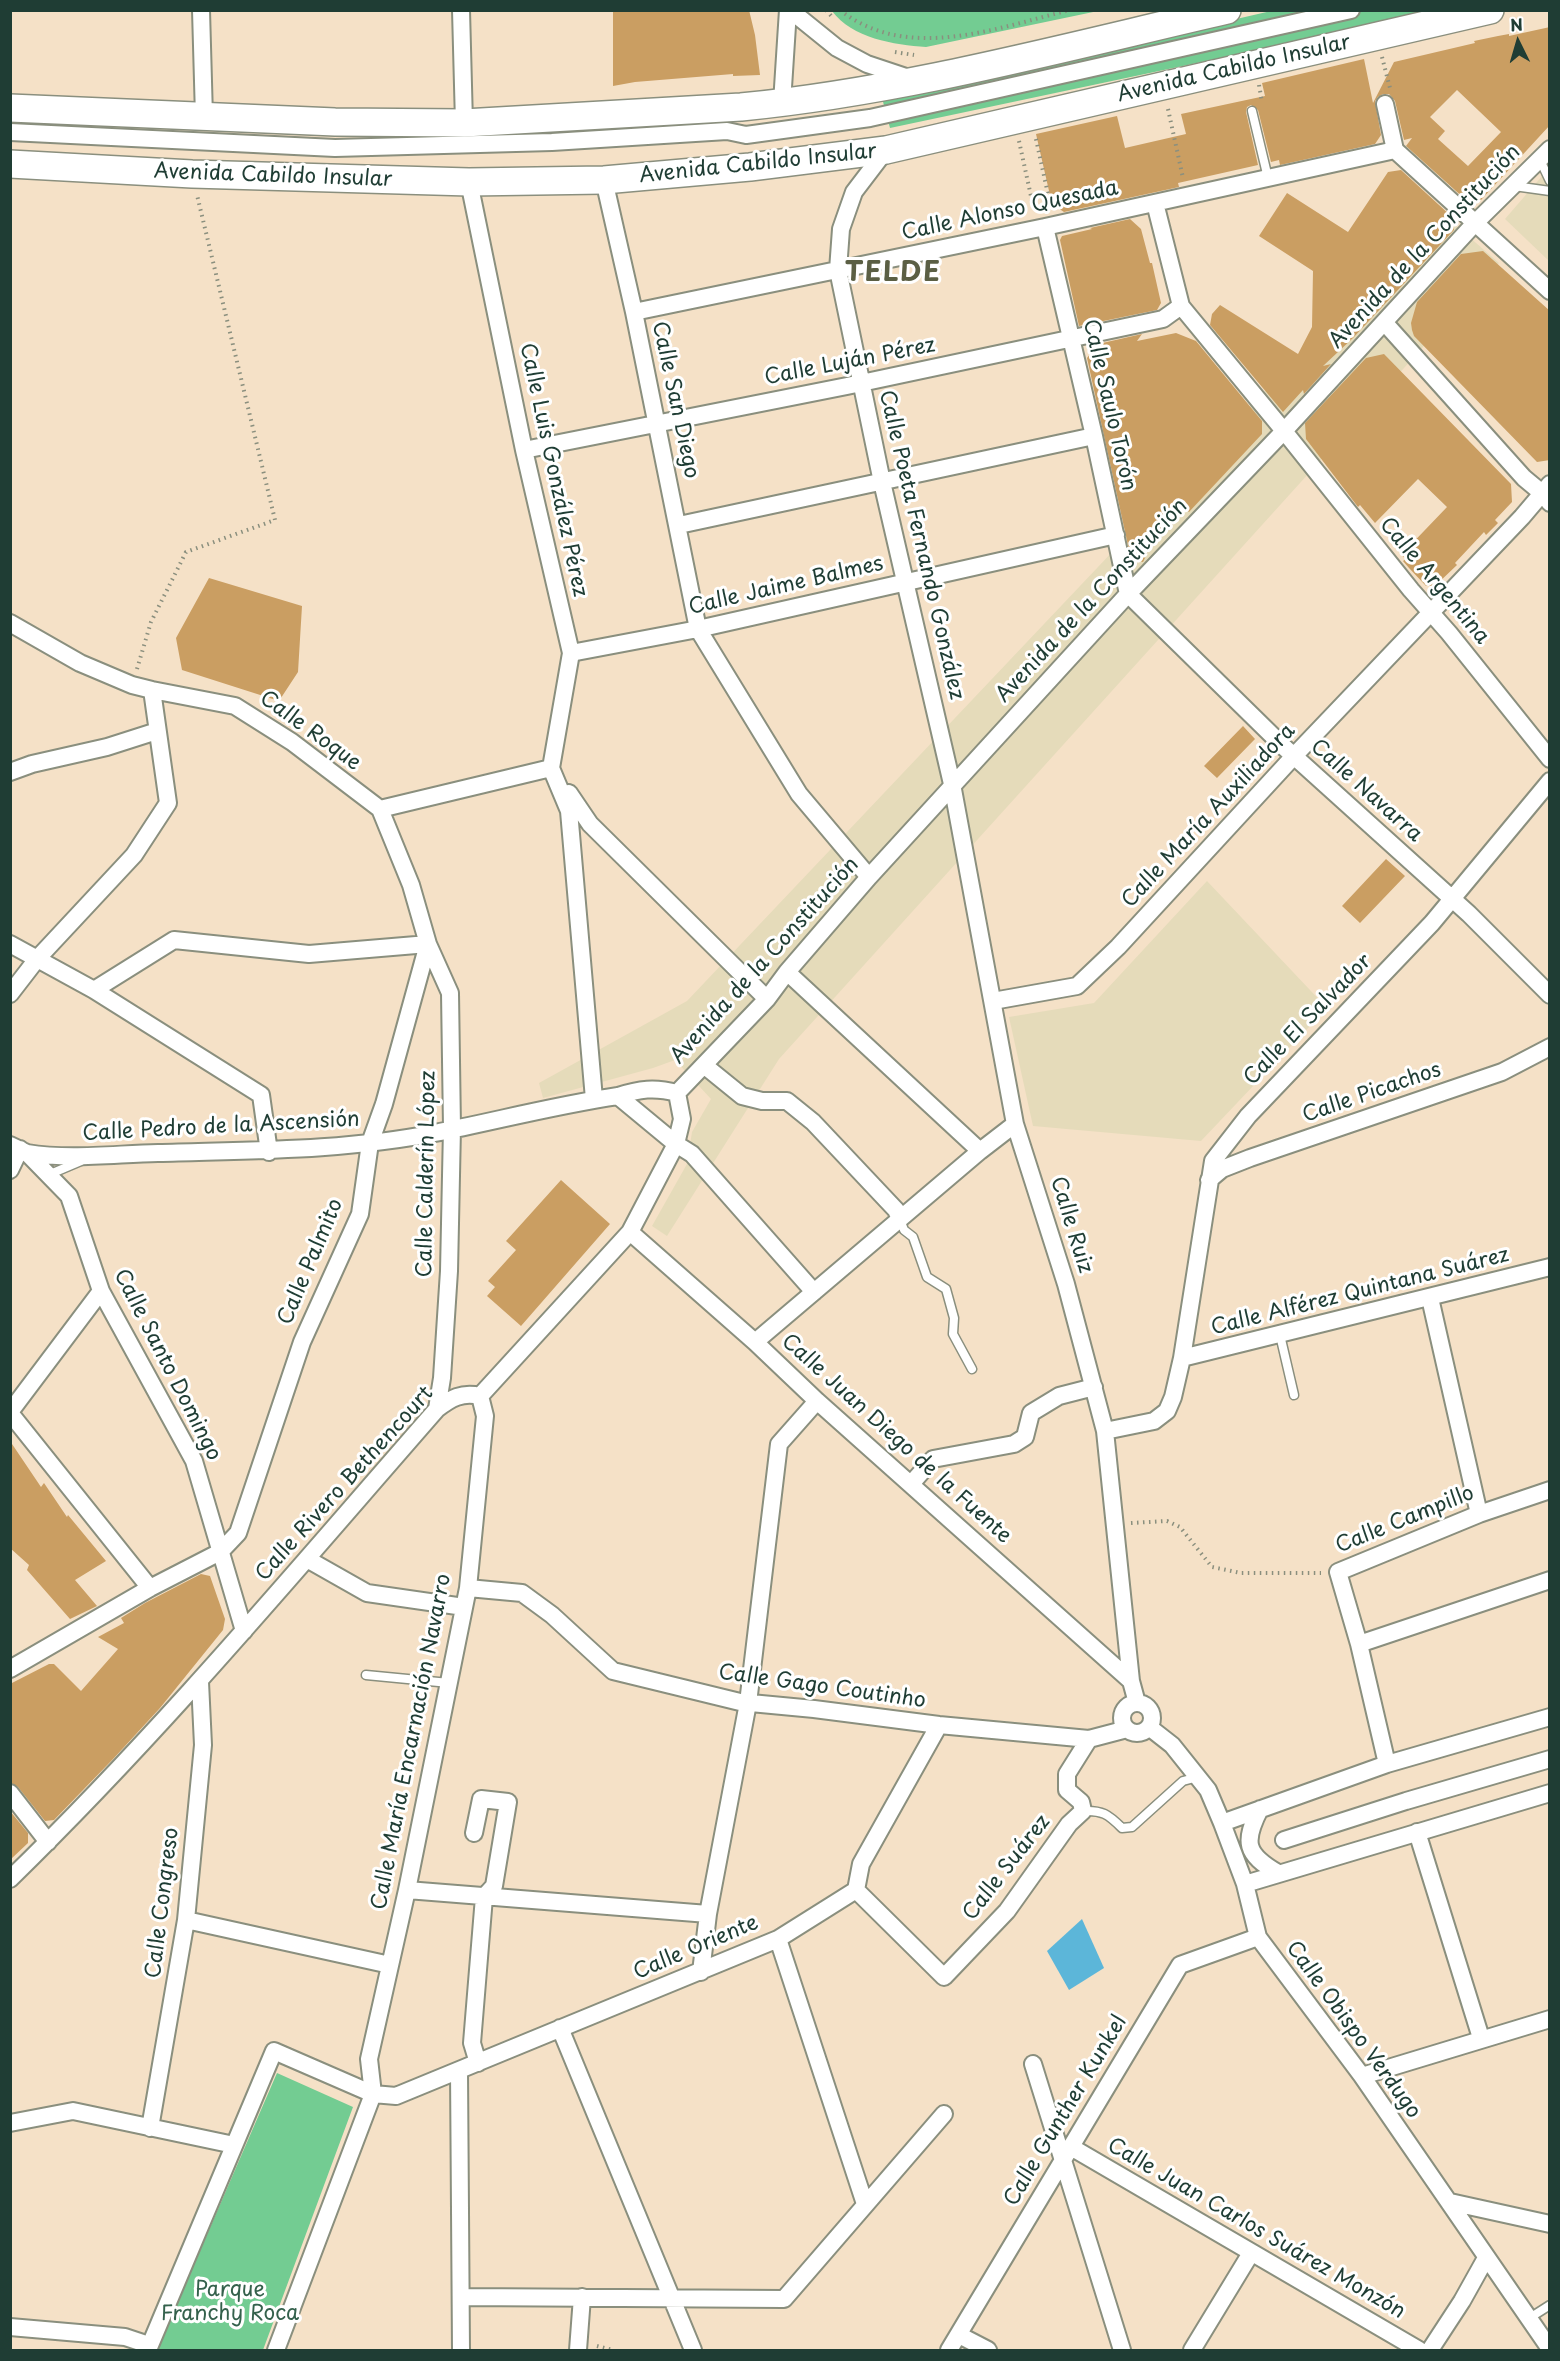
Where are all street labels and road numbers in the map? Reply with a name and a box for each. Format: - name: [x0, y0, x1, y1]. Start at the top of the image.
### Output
- street label: Avenida Cabildo Insular: [1115, 30, 1353, 108]
- street label: Avenida Cabildo Insular: [638, 139, 878, 189]
- street label: Avenida de la Constitución: [1324, 140, 1526, 354]
- street label: Avenida Cabildo Insular: [153, 159, 393, 193]
- street label: Calle Alonso Quesada: [899, 176, 1121, 246]
- street label: Calle Saulo Torón: [1077, 317, 1141, 493]
- street label: Calle San Diego: [646, 319, 704, 481]
- street label: Calle Luján Pérez: [763, 333, 937, 391]
- street label: Calle Luis González Pérez: [514, 341, 592, 599]
- street label: Calle Poeta Fernando González: [873, 388, 969, 702]
- street label: Avenida de la Constitución: [991, 494, 1193, 708]
- street label: Calle Argentina: [1374, 513, 1494, 649]
- street label: Calle Jaime Balmes: [686, 551, 886, 621]
- street label: Calle Roque: [254, 686, 366, 776]
- street label: Calle María Auxiliadora: [1117, 719, 1301, 913]
- street label: Calle Navarra: [1305, 734, 1427, 848]
- street label: Avenida de la Constitución: [666, 853, 864, 1069]
- street label: Calle El Salvador: [1239, 949, 1377, 1091]
- street label: Calle Picachos: [1299, 1057, 1445, 1129]
- street label: Calle Calderín López: [413, 1070, 441, 1278]
- street label: Calle Pedro de la Ascensión: [82, 1107, 360, 1147]
- street label: Calle Ruiz: [1044, 1174, 1098, 1276]
- street label: Calle Palmito: [273, 1195, 349, 1329]
- street label: Calle Alférez Quintana Suárez: [1208, 1243, 1512, 1341]
- street label: Calle Santo Domingo: [108, 1265, 226, 1465]
- street label: Calle Juan Diego de la Fuente: [776, 1329, 1016, 1549]
- street label: Calle Rivero Bethencourt: [251, 1381, 439, 1587]
- street label: Calle Campillo: [1332, 1481, 1478, 1559]
- street label: Calle María Encarnación Navarro: [367, 1572, 457, 1912]
- street label: Calle Gago Coutinho: [717, 1660, 927, 1714]
- street label: Calle Suárez: [958, 1810, 1056, 1926]
- street label: Calle Congreso: [141, 1826, 185, 1980]
- street label: Calle Oriente: [630, 1910, 762, 1986]
- street label: Calle Obispo Verdugo: [1280, 1936, 1426, 2124]
- street label: Calle Gunther Kunkel: [999, 2011, 1133, 2211]
- street label: Calle Juan Carlos Suárez Monzón: [1103, 2133, 1409, 2325]

